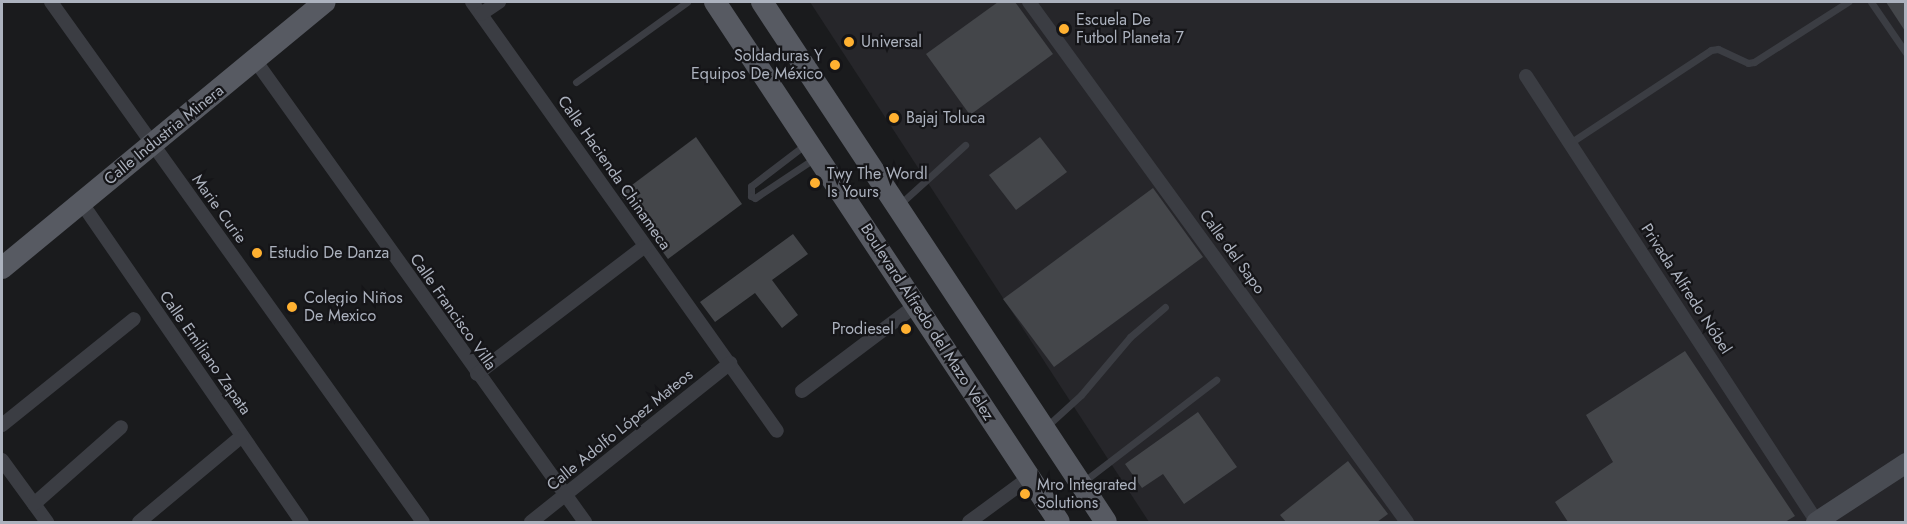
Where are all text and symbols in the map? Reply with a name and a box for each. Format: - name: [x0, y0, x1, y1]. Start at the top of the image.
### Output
- place label: Escuela De Futbol Planeta 7: [1076, 10, 1184, 48]
- marker: Escuela De Futbol Planeta 7: [1057, 22, 1071, 36]
- place label: Universal: [861, 32, 922, 52]
- marker: Universal: [842, 35, 856, 49]
- place label: Soldaduras Y Equipos De México: [691, 46, 823, 84]
- marker: Soldaduras Y Equipos De México: [828, 58, 842, 72]
- street label: Calle Industria Minera: [100, 81, 228, 189]
- street label: Calle Hacienda Chinameca: [553, 92, 675, 254]
- place label: Bajaj Toluca: [906, 108, 985, 128]
- marker: Bajaj Toluca: [887, 111, 901, 125]
- place label: Twy The Wordl Is Yours: [827, 164, 928, 202]
- street label: Marie Curie: [188, 171, 250, 247]
- marker: Twy The Wordl Is Yours: [808, 176, 822, 190]
- street label: Calle del Sapo: [1195, 206, 1269, 298]
- street label: Boulevard Alfredo del Mazo Velez: [856, 220, 998, 424]
- street label: Privada Alfredo Nóbel: [1637, 220, 1735, 358]
- place label: Estudio De Danza: [269, 243, 389, 263]
- marker: Estudio De Danza: [250, 246, 264, 260]
- street label: Calle Francisco Villa: [406, 250, 500, 374]
- street label: Calle Emiliano Zapata: [155, 287, 255, 419]
- place label: Colegio Niños De Mexico: [304, 288, 403, 326]
- marker: Colegio Niños De Mexico: [285, 300, 299, 314]
- place label: Prodiesel: [832, 319, 894, 339]
- marker: Prodiesel: [899, 322, 913, 336]
- street label: Calle Adolfo López Mateos: [543, 365, 697, 495]
- place label: Mro Integrated Solutions: [1037, 475, 1137, 513]
- marker: Mro Integrated Solutions: [1018, 487, 1032, 501]

